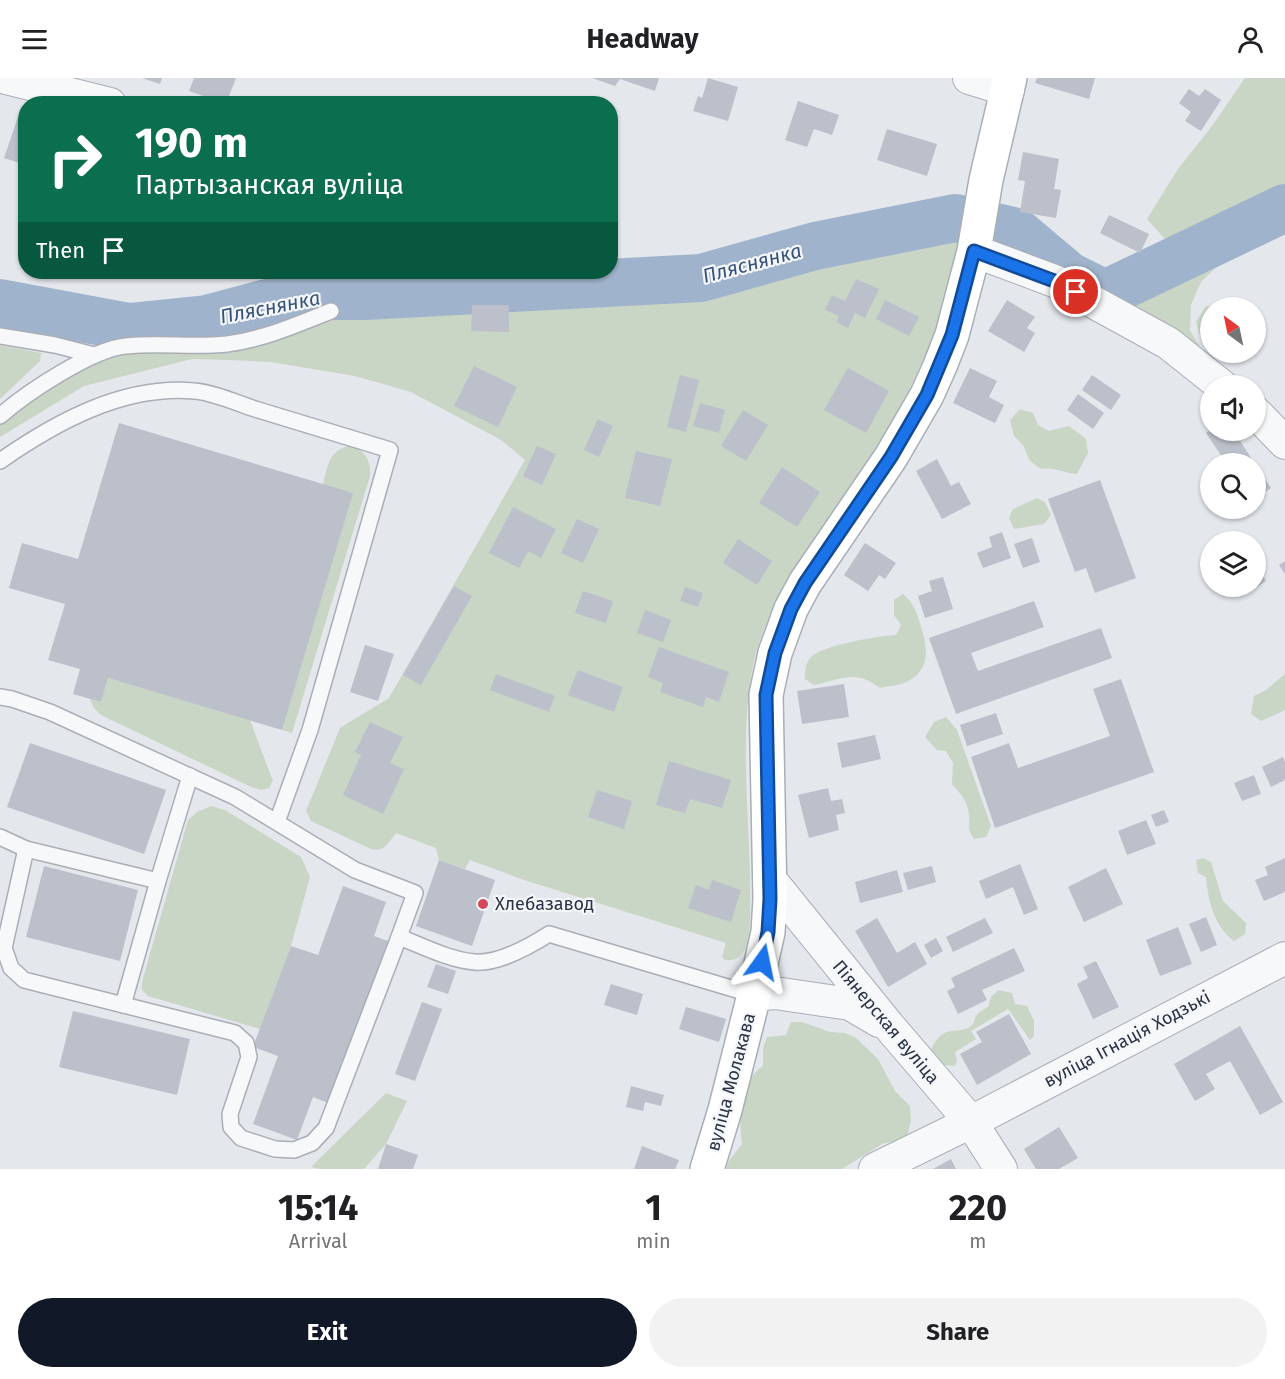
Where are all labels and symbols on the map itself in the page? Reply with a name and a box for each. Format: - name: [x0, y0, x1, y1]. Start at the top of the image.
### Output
- water label: Пляснянка: [700, 238, 804, 288]
- pin: [1050, 266, 1101, 317]
- water label: Пляснянка: [218, 286, 322, 328]
- north arrow: [1200, 297, 1266, 363]
- place label: Хлебазавод: [495, 893, 594, 915]
- marker: Хлебазавод: [476, 897, 490, 911]
- position arrow: [730, 930, 794, 994]
- street label: Піянерская вуліца: [828, 956, 944, 1088]
- street label: вуліца Ігнація Ходзькі: [1040, 986, 1214, 1092]
- street label: вуліца Молакава: [702, 1010, 760, 1154]

